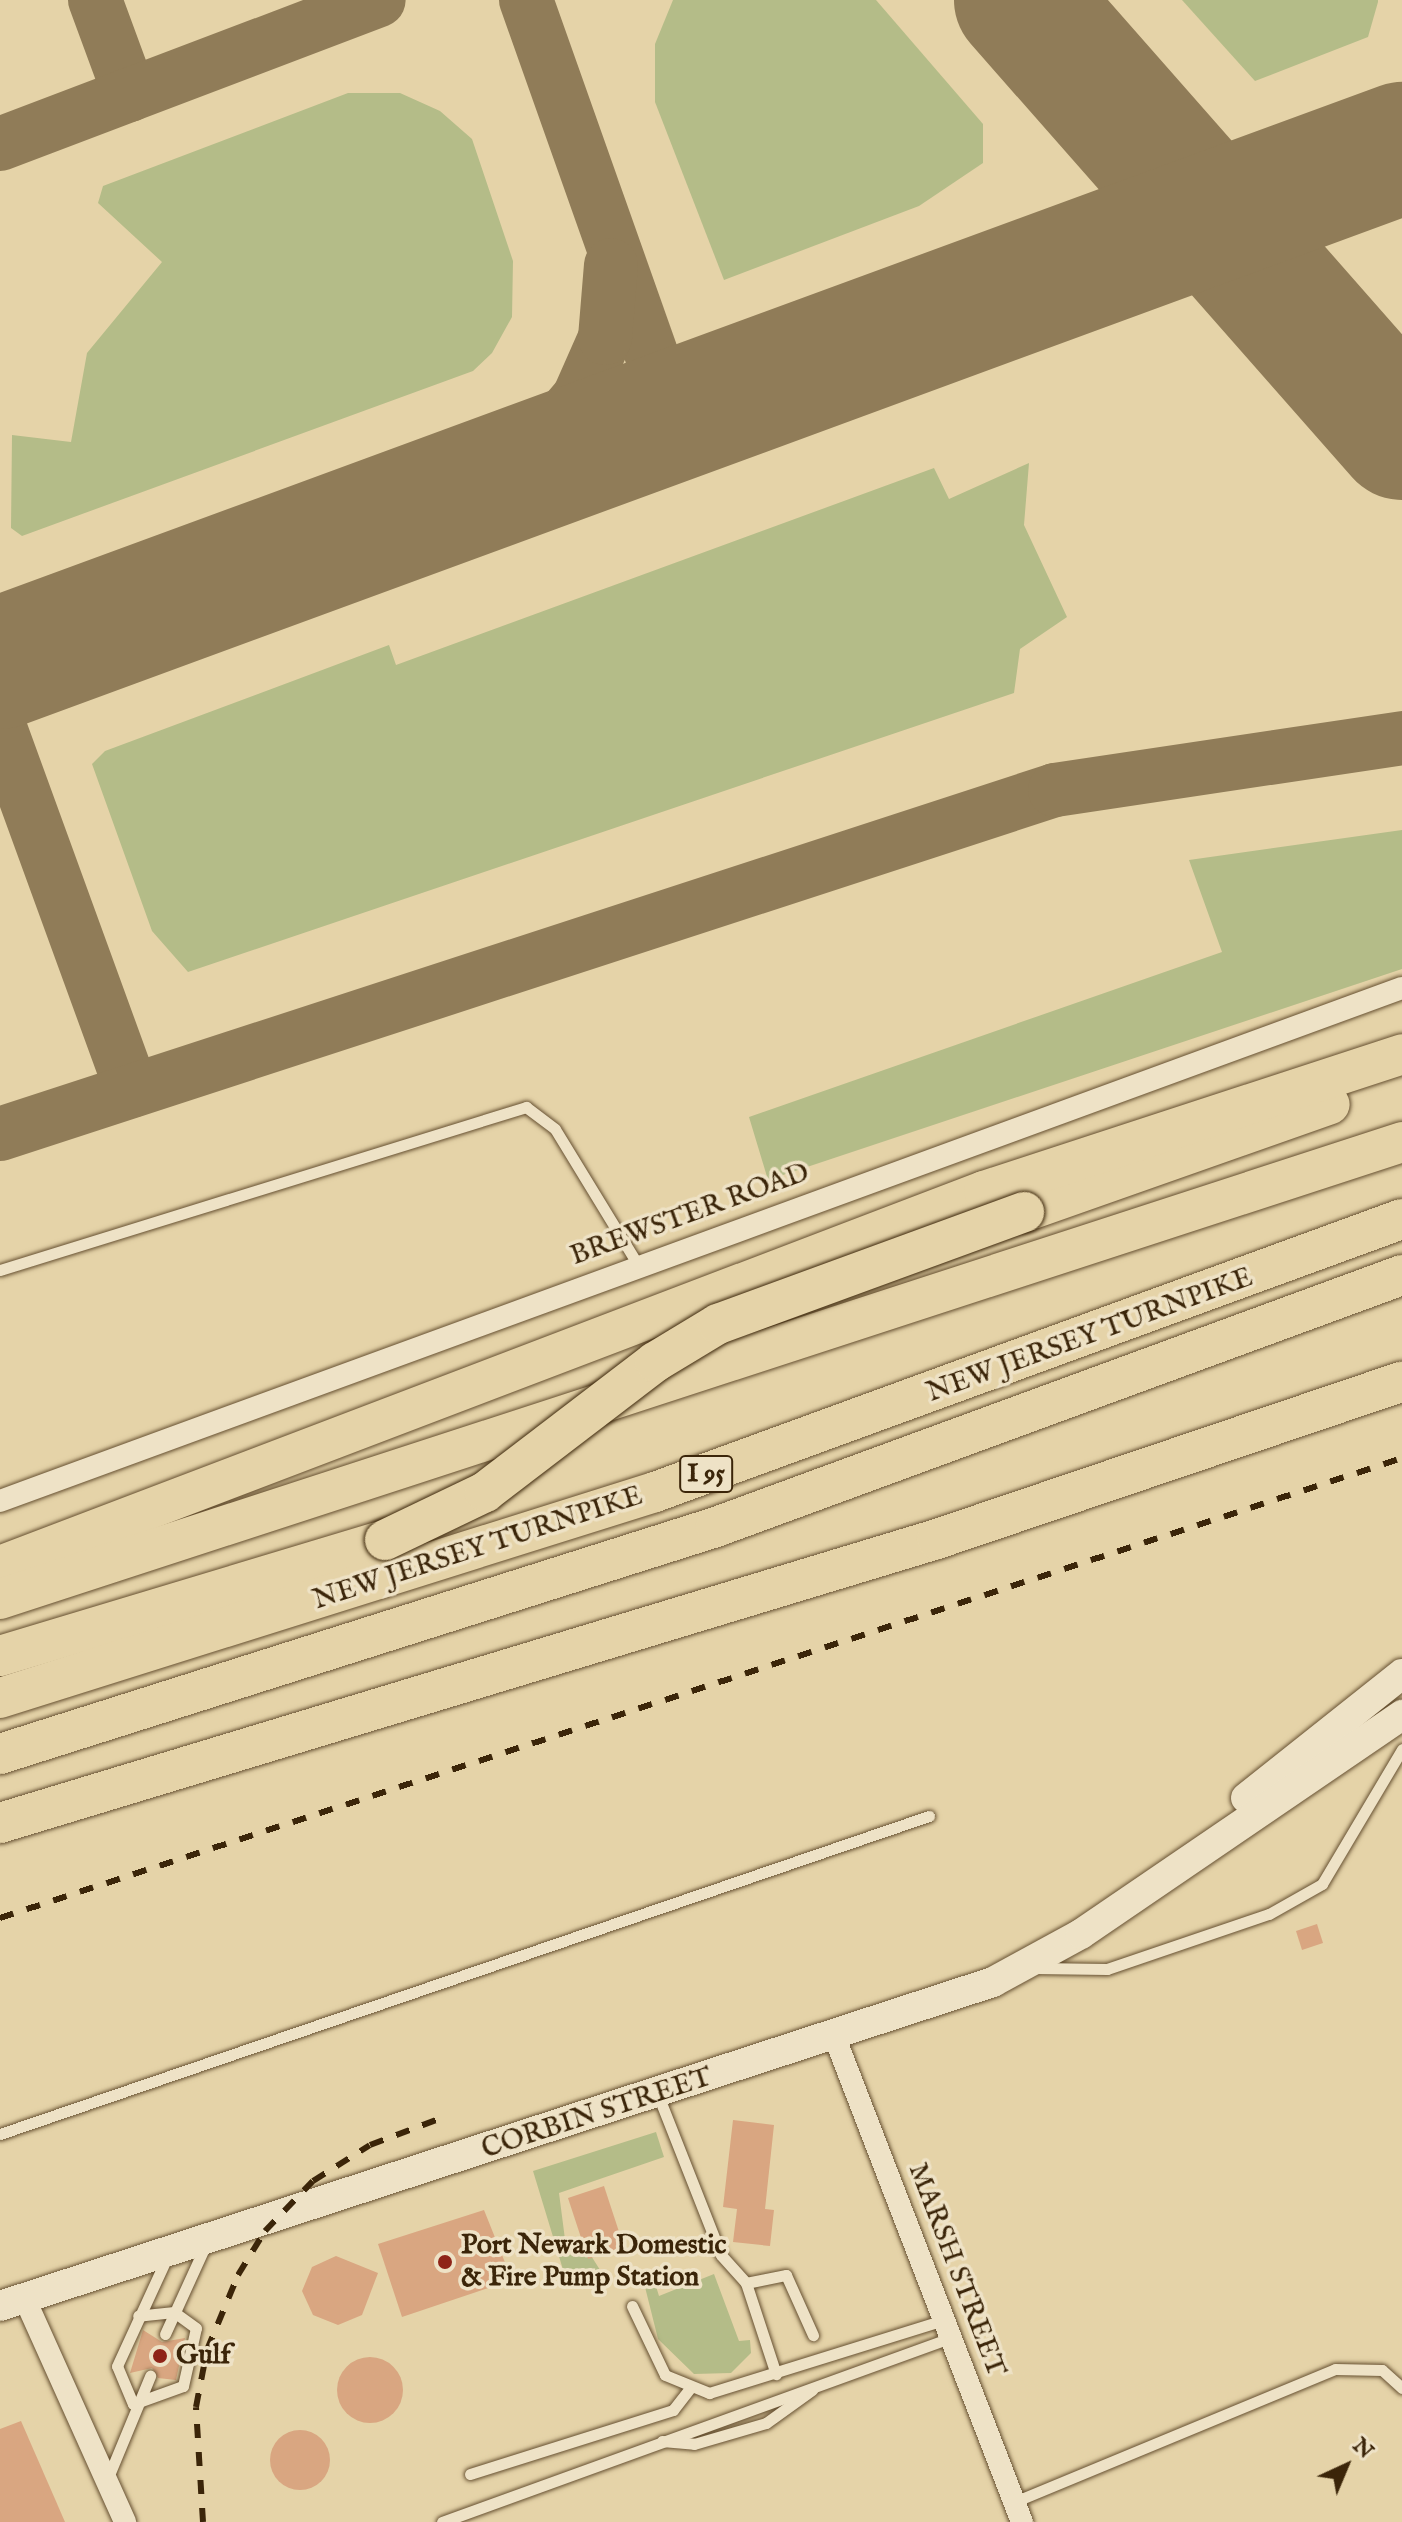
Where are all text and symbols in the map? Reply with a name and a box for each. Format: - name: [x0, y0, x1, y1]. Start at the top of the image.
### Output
- street label: BREWSTER ROAD: [566, 1156, 814, 1274]
- street label: NEW JERSEY TURNPIKE: [922, 1261, 1258, 1411]
- road number: I 95: [678, 1452, 734, 1496]
- street label: NEW JERSEY TURNPIKE: [309, 1480, 647, 1618]
- street label: CORBIN STREET: [478, 2061, 716, 2167]
- street label: MARSH STREET: [900, 2158, 1012, 2382]
- place label: Port Newark Domestic & Fire Pump Station: [461, 2229, 727, 2295]
- marker: Port Newark Domestic & Fire Pump Station: [436, 2253, 454, 2271]
- place label: Gulf: [176, 2339, 231, 2373]
- marker: Gulf: [151, 2347, 169, 2365]
- north arrow: [1306, 2426, 1386, 2506]
- text: N: [1346, 2432, 1379, 2465]

